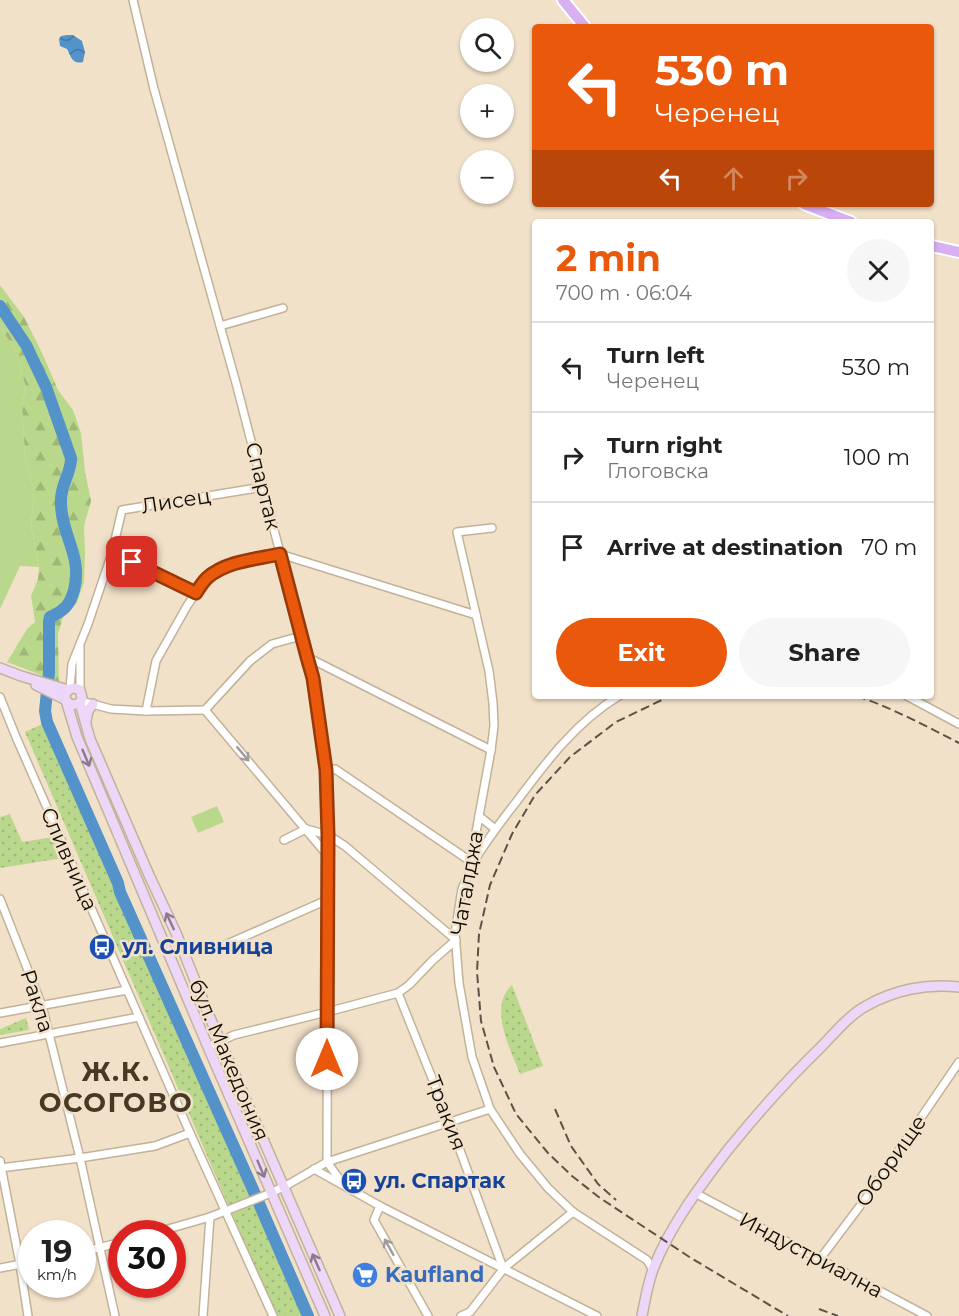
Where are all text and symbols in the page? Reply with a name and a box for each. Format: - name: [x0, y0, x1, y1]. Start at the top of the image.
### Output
- map controls: [460, 18, 514, 204]
- button: search: [460, 18, 514, 72]
- text: 530 m: [655, 44, 789, 96]
- icon: left: [556, 48, 634, 126]
- button: +: [460, 84, 514, 138]
- text: Черенец: [655, 96, 780, 129]
- button: −: [460, 150, 514, 204]
- icon: left: [654, 162, 687, 195]
- icon: ahead: [717, 162, 750, 195]
- icon: right: [780, 162, 813, 195]
- text: 2 min: [556, 236, 661, 280]
- button: close: [847, 239, 910, 302]
- text: 700 m · 06:04: [556, 281, 692, 305]
- text: Turn left: [607, 342, 705, 369]
- icon: left: [556, 351, 589, 384]
- text: 530 m: [842, 354, 910, 381]
- text: Черенец: [607, 369, 699, 393]
- text: Turn right: [607, 432, 722, 459]
- street label: Спартак: [240, 439, 286, 532]
- icon: right: [556, 441, 589, 474]
- text: 100 m: [844, 444, 910, 471]
- text: Глоговска: [607, 459, 709, 483]
- street label: Лисец: [139, 483, 212, 518]
- icon: arrive: [556, 531, 589, 564]
- text: Arrive at destination: [607, 534, 843, 561]
- text: 70 m: [861, 534, 917, 561]
- pin: [106, 536, 157, 587]
- icon: arrive: [115, 545, 148, 578]
- button: Exit: [556, 618, 727, 687]
- button: Share: [739, 618, 910, 687]
- one-way arrow: [236, 746, 249, 762]
- one-way arrow: [81, 748, 92, 766]
- street label: Сливница: [36, 803, 103, 914]
- street label: Чаталджа: [445, 829, 488, 937]
- one-way arrow: [163, 912, 175, 930]
- bus stop icon: ул. Сливница: [87, 932, 117, 962]
- place label: ул. Сливница: [121, 934, 273, 959]
- street label: Ракла: [16, 966, 59, 1035]
- street label: бул. Македония: [184, 975, 275, 1145]
- position arrow: [295, 1027, 359, 1091]
- district label: Ж.К. ОСОГОВО: [39, 1055, 193, 1119]
- street label: Тракия: [421, 1072, 472, 1154]
- street label: Оборище: [850, 1110, 931, 1211]
- one-way arrow: [256, 1159, 267, 1177]
- bus stop icon: ул. Спартак: [339, 1166, 369, 1196]
- place label: ул. Спартак: [373, 1168, 506, 1193]
- street label: Индустриална: [735, 1206, 887, 1303]
- speed limit sign: 30: [108, 1220, 186, 1298]
- text: 19: [42, 1233, 72, 1270]
- one-way arrow: [383, 1239, 395, 1256]
- one-way arrow: [310, 1254, 321, 1272]
- supermarket icon: Kaufland: [350, 1260, 380, 1290]
- place label: Kaufland: [385, 1262, 484, 1287]
- text: km/h: [37, 1265, 77, 1284]

